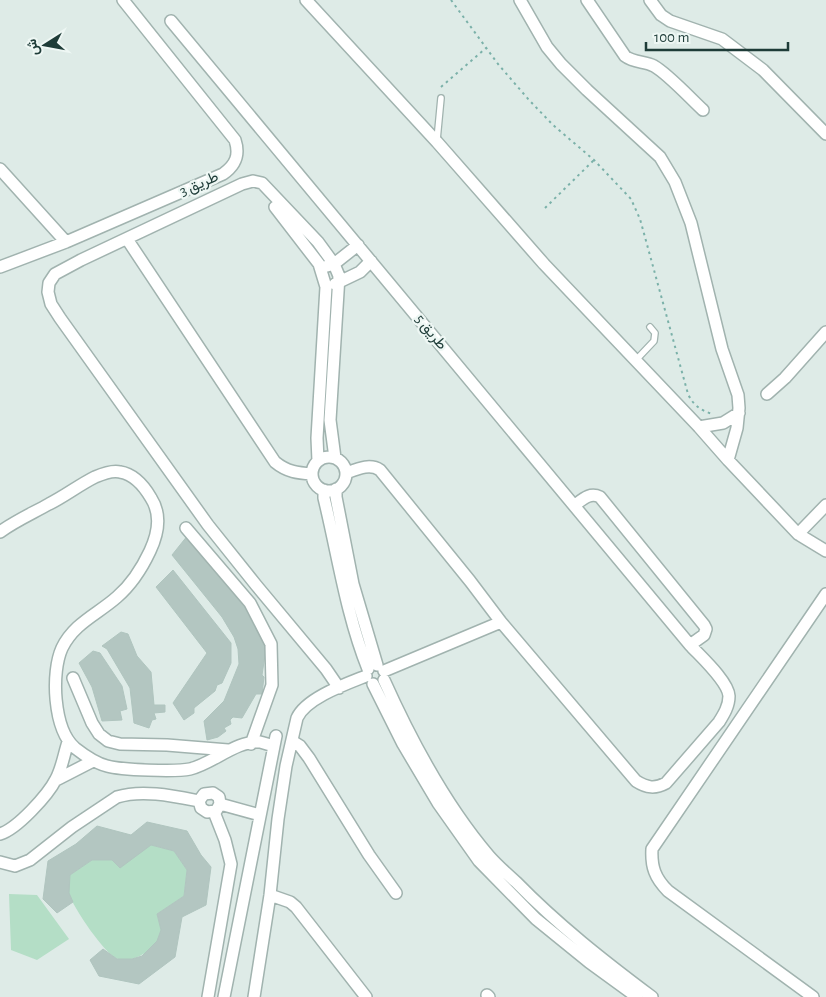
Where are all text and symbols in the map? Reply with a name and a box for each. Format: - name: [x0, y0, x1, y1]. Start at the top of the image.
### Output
- north arrow: [20, 20, 70, 70]
- scale bar: [646, 20, 788, 52]
- text: 100 m: [654, 30, 689, 45]
- text: ش: [25, 37, 43, 57]
- street label: طريق 3: [177, 169, 222, 201]
- street label: طريق 5: [411, 312, 450, 354]

